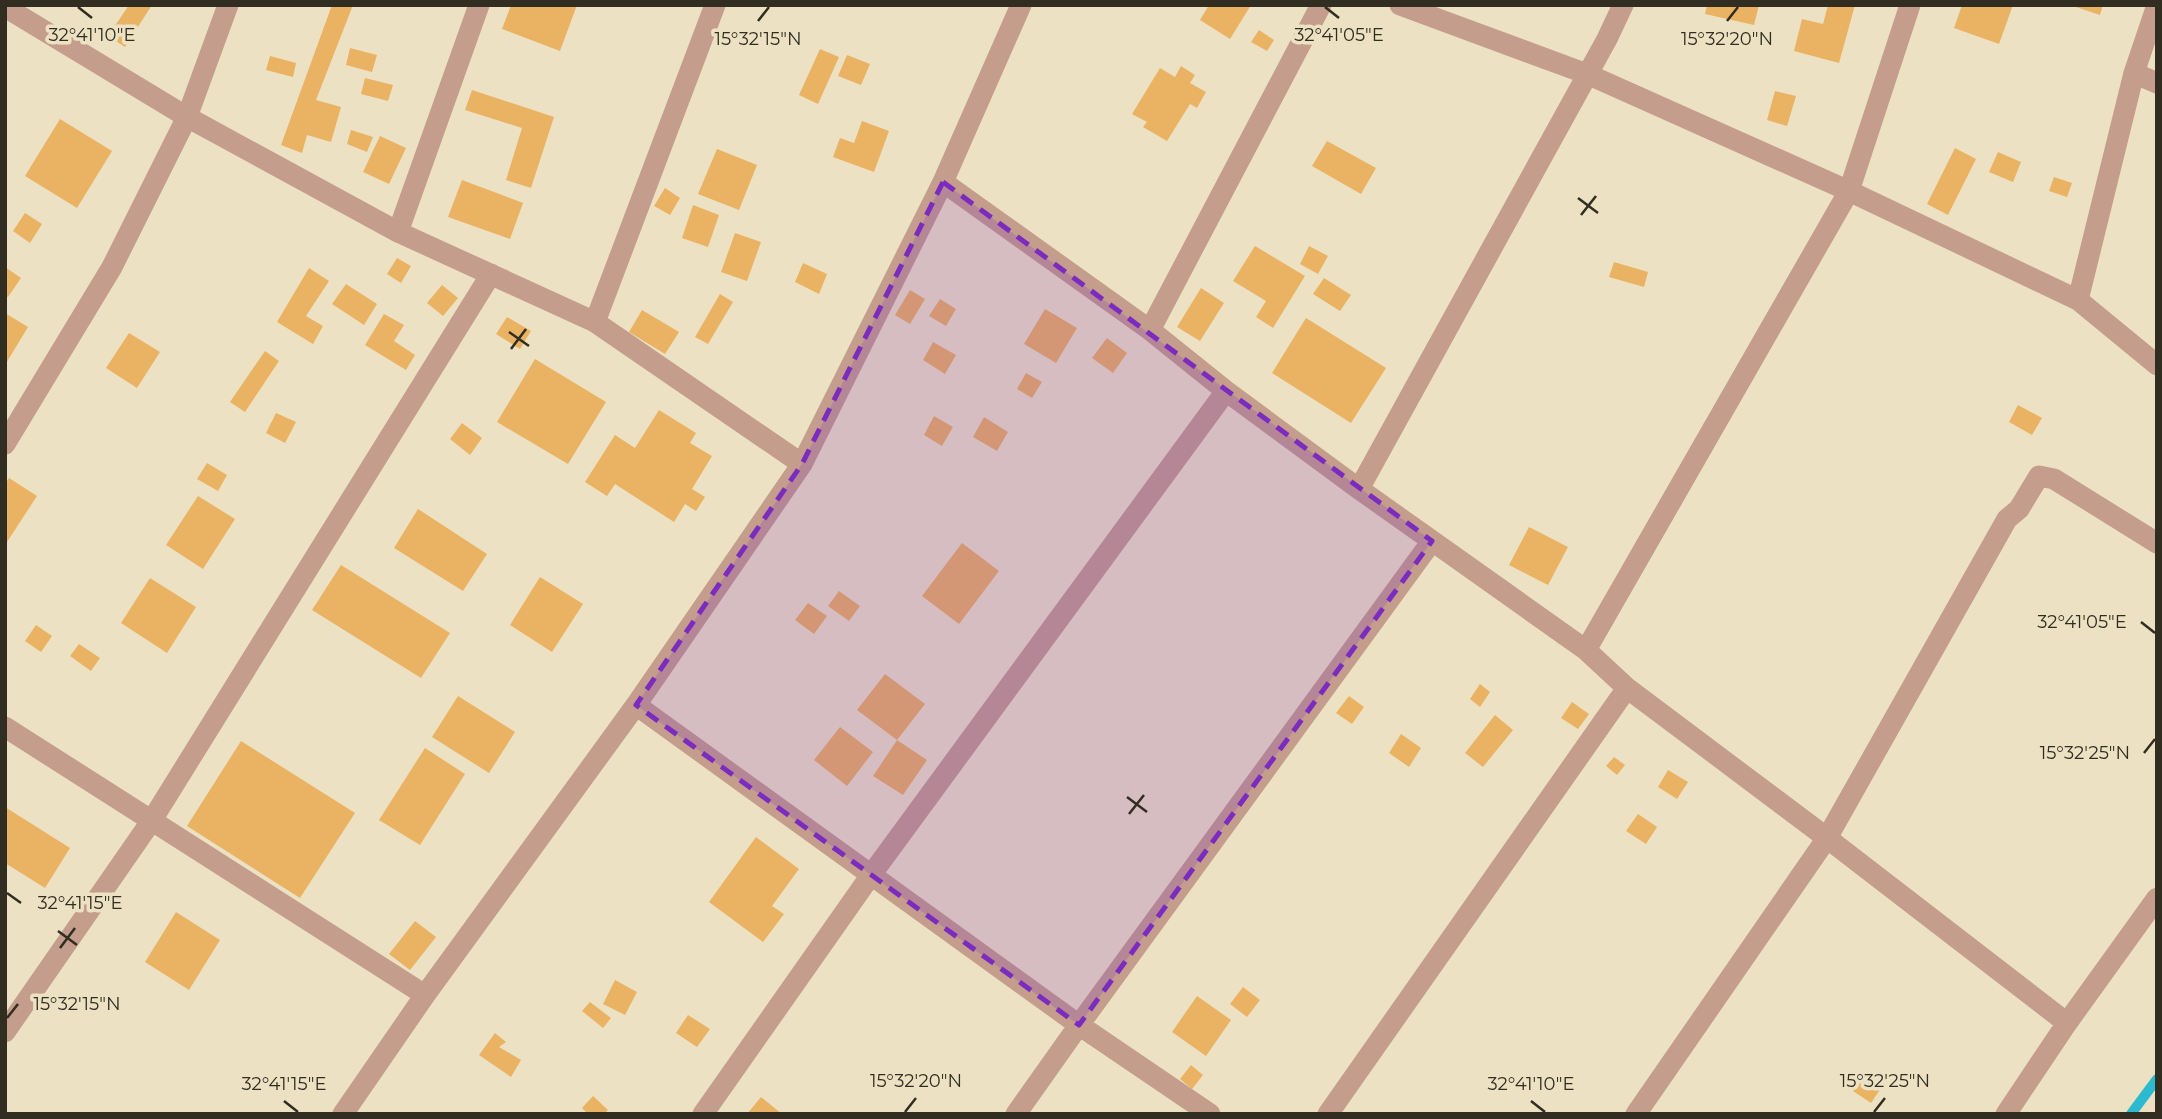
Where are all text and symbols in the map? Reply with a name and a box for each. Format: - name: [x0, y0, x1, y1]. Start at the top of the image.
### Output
- text: 32°41'10"E: [49, 24, 135, 46]
- text: 32°41'05"E: [1294, 24, 1384, 46]
- text: 15°32'15"N: [714, 28, 802, 50]
- text: 15°32'20"N: [1681, 28, 1773, 50]
- text: 32°41'05"E: [2037, 611, 2127, 633]
- text: 15°32'25"N: [2040, 742, 2130, 764]
- text: 32°41'15"E: [38, 892, 123, 914]
- text: 15°32'15"N: [33, 993, 121, 1015]
- text: 15°32'20"N: [870, 1070, 962, 1092]
- text: 15°32'25"N: [1840, 1070, 1930, 1092]
- text: 32°41'15"E: [242, 1073, 327, 1095]
- text: 32°41'10"E: [1488, 1073, 1574, 1095]

